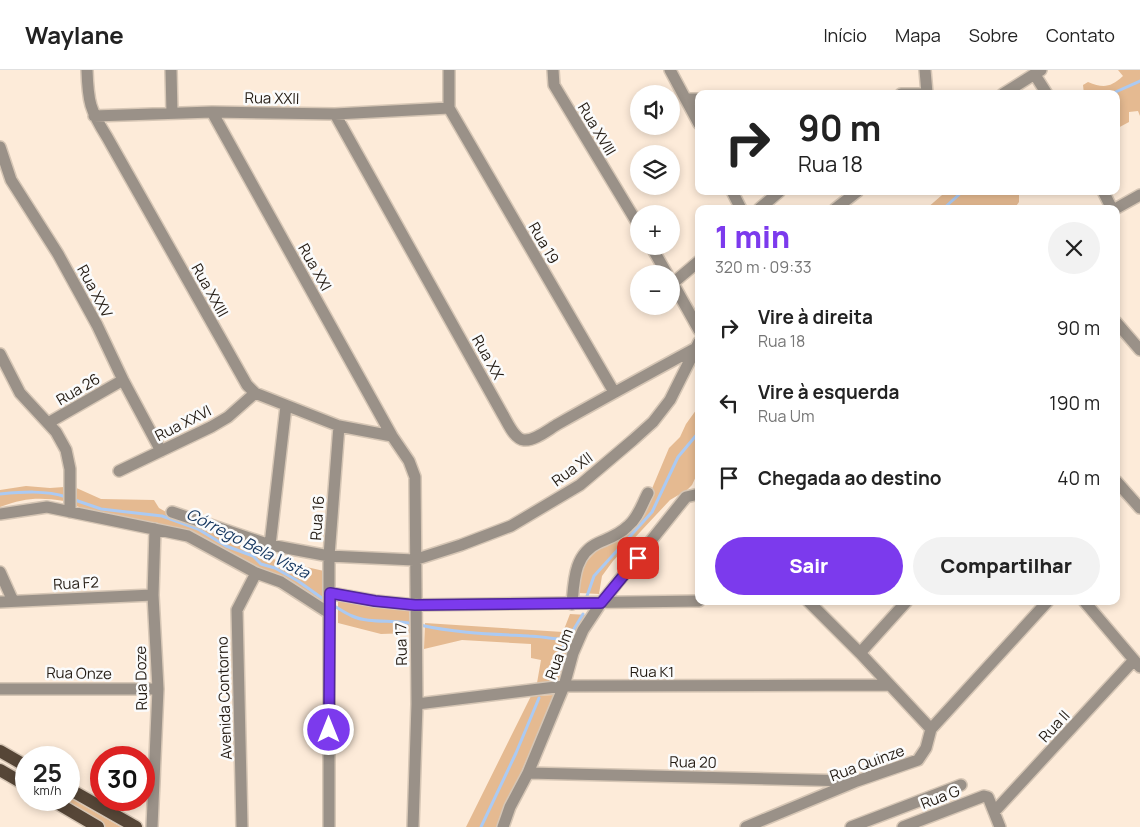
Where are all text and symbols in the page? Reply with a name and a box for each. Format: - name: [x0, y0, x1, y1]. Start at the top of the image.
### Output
- text: Waylane: [25, 18, 124, 51]
- text: Início: [823, 23, 867, 47]
- text: Mapa: [895, 23, 941, 47]
- text: Sobre: [969, 23, 1018, 47]
- text: Contato: [1046, 23, 1115, 47]
- map controls: [630, 85, 680, 315]
- button: sound: [630, 85, 680, 135]
- street label: Rua XXII: [244, 87, 300, 109]
- street label: Rua XVIII: [573, 99, 621, 159]
- text: 90 m: [798, 104, 881, 152]
- icon: right: [715, 110, 780, 175]
- button: layers: [630, 145, 680, 195]
- text: Rua 18: [798, 149, 863, 179]
- button: +: [630, 205, 680, 255]
- text: 1 min: [715, 216, 790, 257]
- street label: Rua 19: [524, 218, 564, 268]
- button: close: [1048, 222, 1100, 274]
- street label: Rua XXI: [293, 239, 337, 295]
- text: 320 m · 09:33: [715, 256, 812, 278]
- street label: Rua XXIII: [187, 259, 233, 321]
- street label: Rua XXV: [72, 261, 118, 321]
- button: −: [630, 265, 680, 315]
- text: Vire à direita: [758, 304, 873, 330]
- icon: right: [715, 314, 743, 342]
- text: 90 m: [1057, 315, 1100, 341]
- text: Rua 18: [758, 330, 805, 352]
- street label: Rua XX: [467, 331, 509, 383]
- street label: Rua 26: [52, 368, 104, 410]
- text: Vire à esquerda: [758, 379, 899, 405]
- icon: left: [715, 389, 743, 417]
- text: 190 m: [1049, 390, 1100, 416]
- street label: Rua XXVI: [151, 400, 215, 446]
- text: Rua Um: [758, 405, 814, 427]
- street label: Rua XII: [547, 447, 597, 491]
- icon: arrive: [715, 464, 743, 492]
- text: Chegada ao destino: [758, 465, 941, 491]
- text: 40 m: [1057, 465, 1100, 491]
- street label: Rua 16: [305, 495, 329, 541]
- water label: Córrego Bela Vista: [183, 502, 314, 584]
- pin: [617, 537, 659, 579]
- button: Sair: [715, 537, 903, 595]
- button: Compartilhar: [913, 537, 1100, 595]
- icon: arrive: [624, 544, 652, 572]
- street label: Rua F2: [53, 571, 99, 595]
- street label: Rua 17: [390, 622, 412, 666]
- street label: Rua Um: [540, 626, 578, 682]
- street label: Avenida Contorno: [211, 636, 237, 760]
- street label: Rua Doze: [130, 645, 152, 710]
- street label: Rua K1: [630, 661, 674, 682]
- street label: Rua Onze: [46, 662, 112, 684]
- position arrow: [302, 703, 354, 755]
- street label: Rua II: [1034, 705, 1074, 747]
- street label: Rua Quinze: [827, 740, 907, 786]
- speed limit sign: 30: [90, 746, 155, 811]
- street label: Rua 20: [669, 751, 717, 773]
- text: 25: [33, 755, 62, 790]
- street label: Rua G: [917, 780, 963, 814]
- text: km/h: [34, 782, 61, 799]

